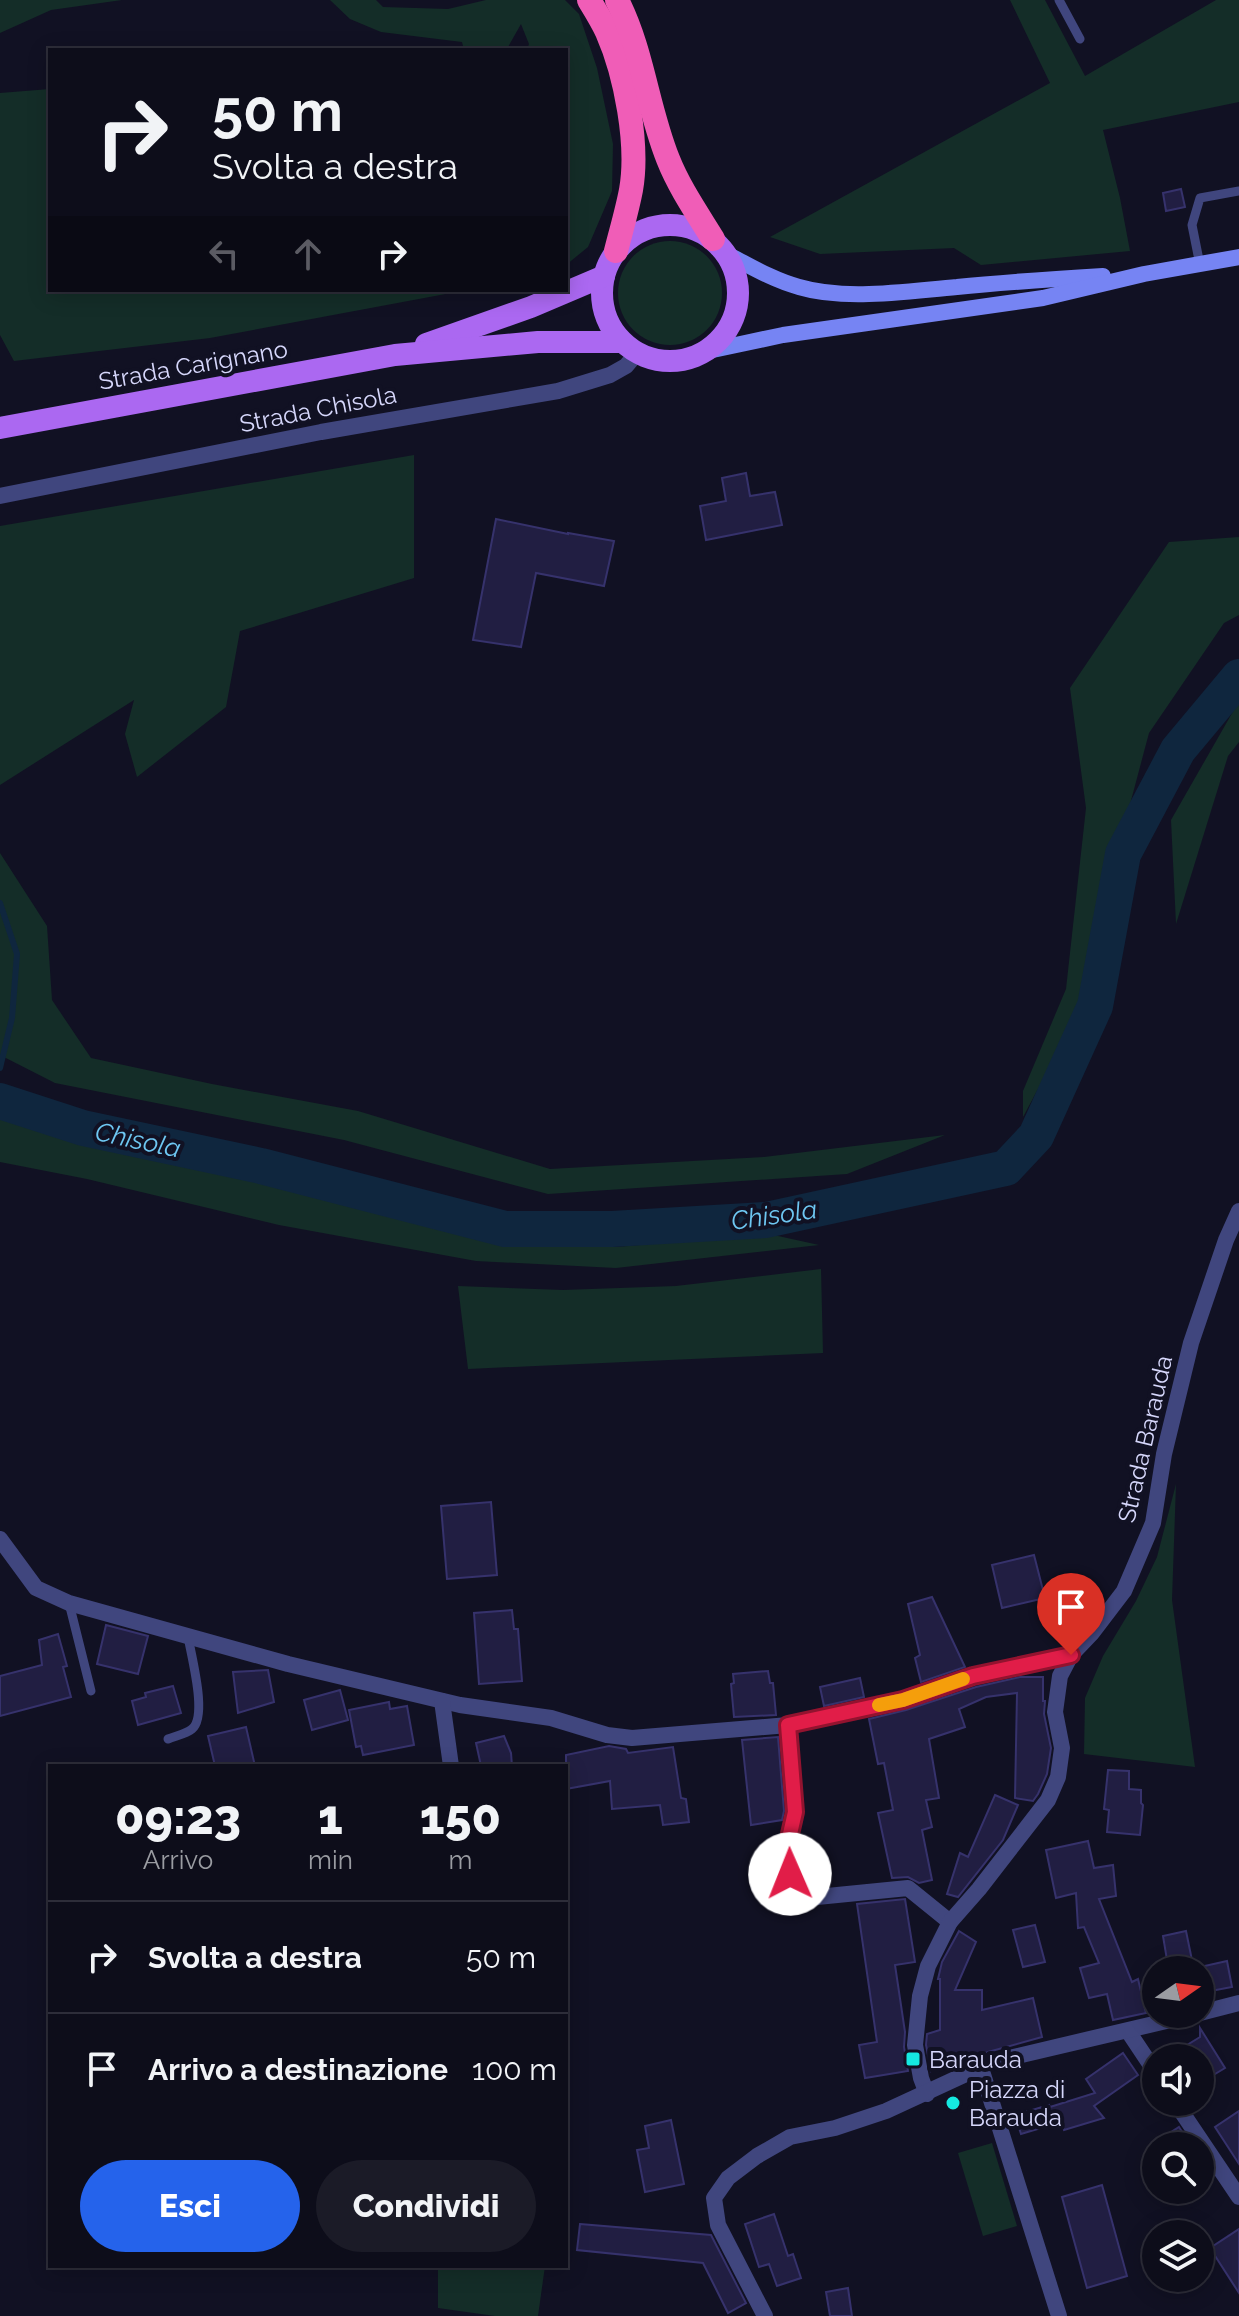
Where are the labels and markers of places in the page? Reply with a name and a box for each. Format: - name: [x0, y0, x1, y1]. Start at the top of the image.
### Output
- pin: [1037, 1573, 1105, 1655]
- place label: Barauda: [929, 2045, 1022, 2074]
- marker: Barauda: [904, 2050, 922, 2068]
- place label: Piazza di Barauda: [969, 2075, 1065, 2132]
- marker: Piazza di Barauda: [944, 2094, 962, 2112]

